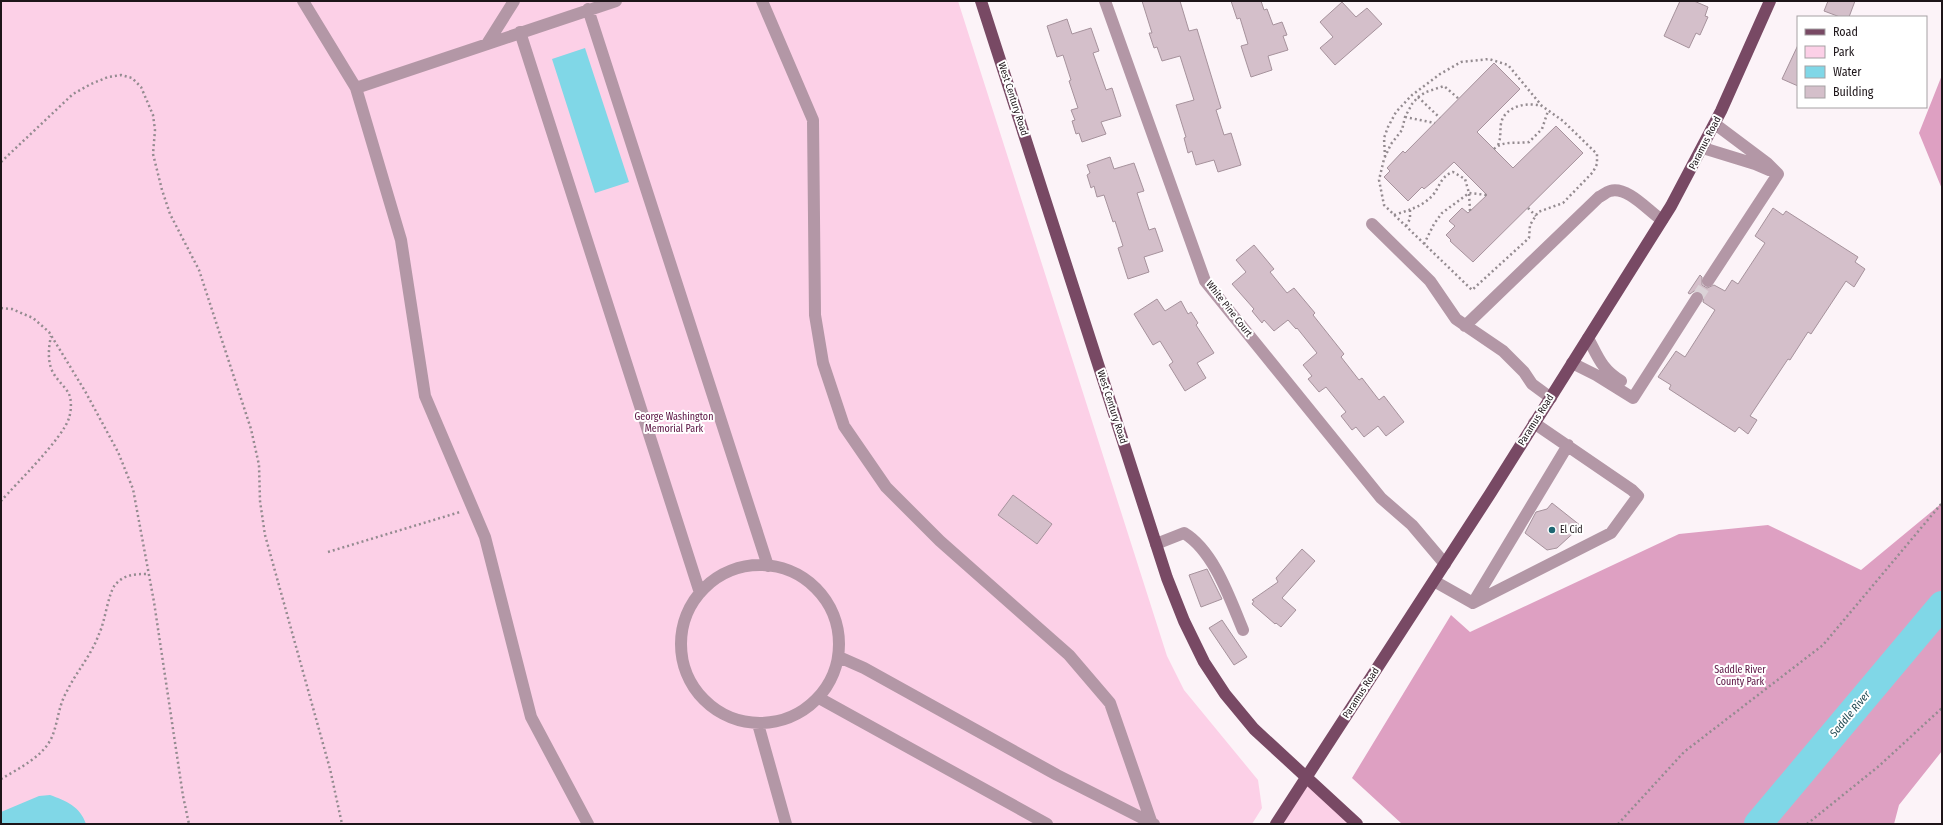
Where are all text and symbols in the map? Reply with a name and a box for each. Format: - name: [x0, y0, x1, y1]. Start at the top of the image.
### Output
- legend: [1797, 16, 1927, 108]
- text: Road: [1833, 25, 1858, 39]
- text: Park: [1833, 45, 1855, 59]
- street label: West Century Road: [995, 61, 1031, 137]
- text: Water: [1833, 65, 1862, 79]
- text: Building: [1833, 85, 1874, 99]
- street label: Paramus Road: [1686, 114, 1724, 172]
- street label: White Pine Court: [1203, 278, 1255, 340]
- street label: West Century Road: [1094, 369, 1130, 445]
- street label: Paramus Road: [1516, 392, 1556, 448]
- park label: George Washington Memorial Park: [635, 411, 713, 435]
- place label: El Cid: [1560, 524, 1583, 536]
- marker: El Cid: [1547, 525, 1557, 535]
- park label: Saddle River County Park: [1714, 664, 1766, 688]
- street label: Paramus Road: [1340, 665, 1382, 721]
- water label: Saddle River: [1826, 687, 1874, 740]

